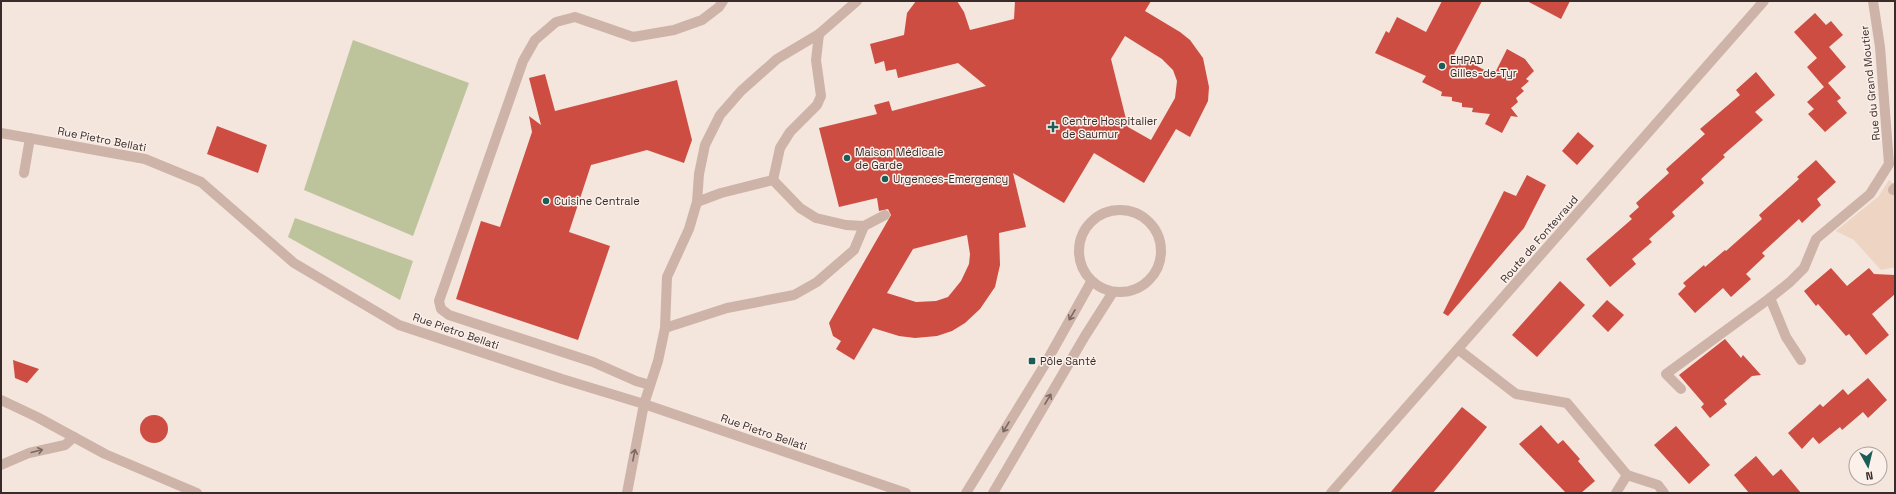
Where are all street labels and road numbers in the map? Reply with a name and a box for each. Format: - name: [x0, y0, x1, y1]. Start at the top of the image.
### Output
- street label: Rue du Grand Moutier: [1857, 25, 1883, 141]
- street label: Rue Pietro Bellati: [56, 124, 148, 155]
- street label: Route de Fontevraud: [1497, 192, 1581, 286]
- street label: Rue Pietro Bellati: [411, 310, 501, 352]
- street label: Rue Pietro Bellati: [719, 411, 809, 453]

